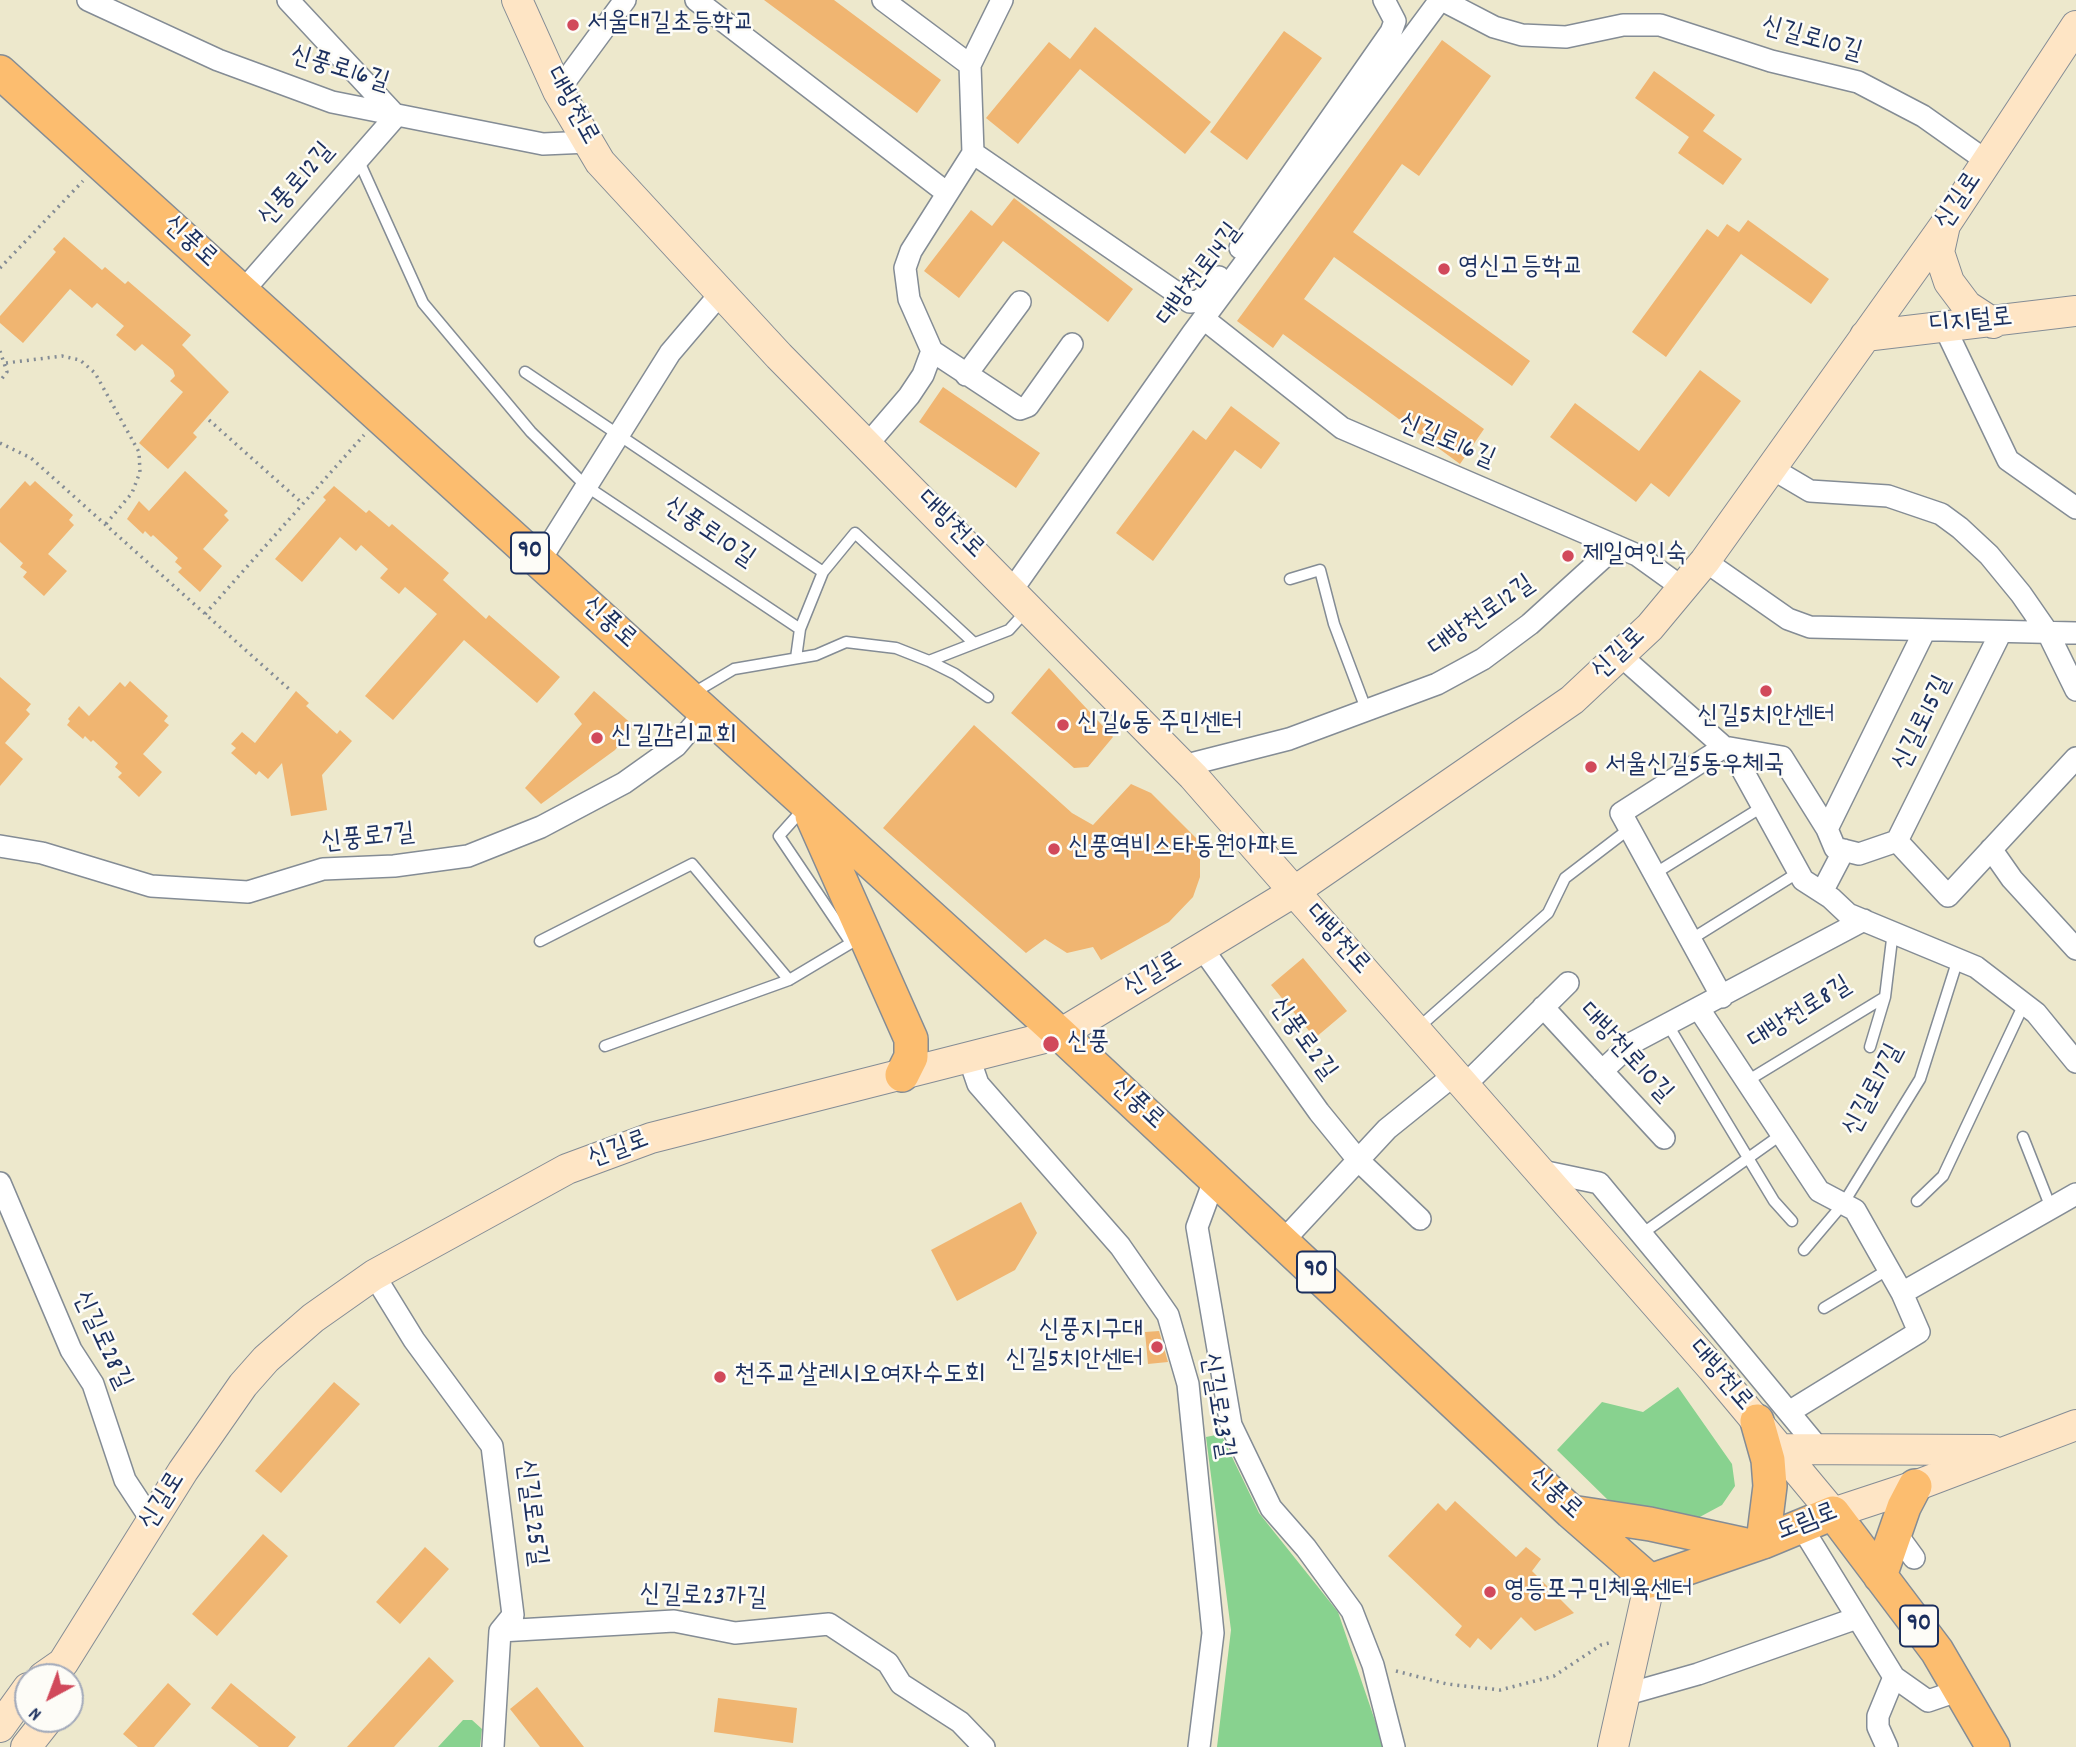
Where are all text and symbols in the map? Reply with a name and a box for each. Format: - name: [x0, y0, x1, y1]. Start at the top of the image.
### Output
- place label: 서울대길초등학교: [587, 9, 754, 41]
- street label: 신길로10길: [1757, 12, 1865, 70]
- marker: 서울대길초등학교: [565, 17, 581, 33]
- street label: 신풍로16길: [286, 41, 392, 101]
- street label: 대방천로: [536, 63, 604, 151]
- street label: 신풍로12길: [253, 138, 343, 234]
- street label: 신길로: [1930, 167, 1990, 237]
- street label: 신풍로: [155, 210, 223, 276]
- street label: 대방천로14길: [1152, 218, 1250, 334]
- place label: 영신고등학교: [1458, 253, 1584, 285]
- marker: 영신고등학교: [1436, 261, 1452, 277]
- street label: 디지털로: [1928, 304, 2014, 344]
- street label: 신길로16길: [1393, 409, 1499, 477]
- street label: 대방천로: [908, 485, 990, 567]
- street label: 신풍로10길: [656, 492, 760, 576]
- road number: 90: [511, 532, 549, 574]
- place label: 제일여인숙: [1582, 540, 1687, 572]
- marker: 제일여인숙: [1560, 548, 1576, 564]
- street label: 대방천로12길: [1424, 570, 1542, 666]
- street label: 신풍로: [574, 591, 642, 657]
- street label: 신길로: [1587, 622, 1653, 688]
- street label: 신길로15길: [1888, 672, 1960, 776]
- marker: 신길5치안센터: [1758, 683, 1774, 699]
- place label: 신길5치안센터: [1697, 702, 1835, 734]
- place label: 신길6동 주민센터: [1077, 709, 1242, 741]
- marker: 신길6동 주민센터: [1055, 717, 1071, 733]
- place label: 신길감리교회: [611, 722, 737, 754]
- marker: 신길감리교회: [589, 730, 605, 746]
- place label: 서울신길5동우체국: [1605, 751, 1784, 783]
- marker: 서울신길5동우체국: [1583, 759, 1599, 775]
- street label: 신풍로7길: [320, 820, 416, 860]
- place label: 신풍역비스타동원아파트: [1068, 833, 1298, 865]
- marker: 신풍역비스타동원아파트: [1046, 841, 1062, 857]
- street label: 대방천로: [1296, 899, 1376, 983]
- street label: 신길로: [1119, 946, 1189, 1006]
- street label: 대방천로8길: [1744, 971, 1858, 1059]
- street label: 신풍로2길: [1260, 992, 1342, 1088]
- street label: 대방천로10길: [1570, 998, 1678, 1110]
- place label: 신풍: [1067, 1028, 1109, 1060]
- marker: 신풍: [1041, 1034, 1061, 1054]
- street label: 신길로17길: [1838, 1040, 1912, 1142]
- street label: 신풍로: [1102, 1072, 1170, 1138]
- street label: 신길로: [584, 1126, 654, 1176]
- road number: 90: [1297, 1252, 1335, 1292]
- street label: 신길로28길: [64, 1287, 136, 1395]
- place label: 신풍지구대 신길5치안센터: [1005, 1316, 1143, 1378]
- street label: 대방천로: [1680, 1335, 1758, 1419]
- marker: 신풍지구대 신길5치안센터: [1149, 1339, 1165, 1355]
- street label: 신길로23길: [1191, 1351, 1239, 1461]
- place label: 천주교살레시오여자수도회: [734, 1361, 985, 1393]
- marker: 천주교살레시오여자수도회: [712, 1369, 728, 1385]
- street label: 신길로25길: [507, 1458, 551, 1568]
- street label: 신풍로: [1520, 1462, 1588, 1528]
- street label: 신길로: [134, 1467, 194, 1537]
- street label: 도림로: [1773, 1498, 1843, 1550]
- place label: 영등포구민체육센터: [1504, 1576, 1692, 1608]
- street label: 신길로23가길: [639, 1581, 767, 1617]
- marker: 영등포구민체육센터: [1482, 1584, 1498, 1600]
- road number: 90: [1900, 1606, 1938, 1646]
- north arrow: [14, 1663, 84, 1733]
- text: N: [24, 1699, 49, 1726]

